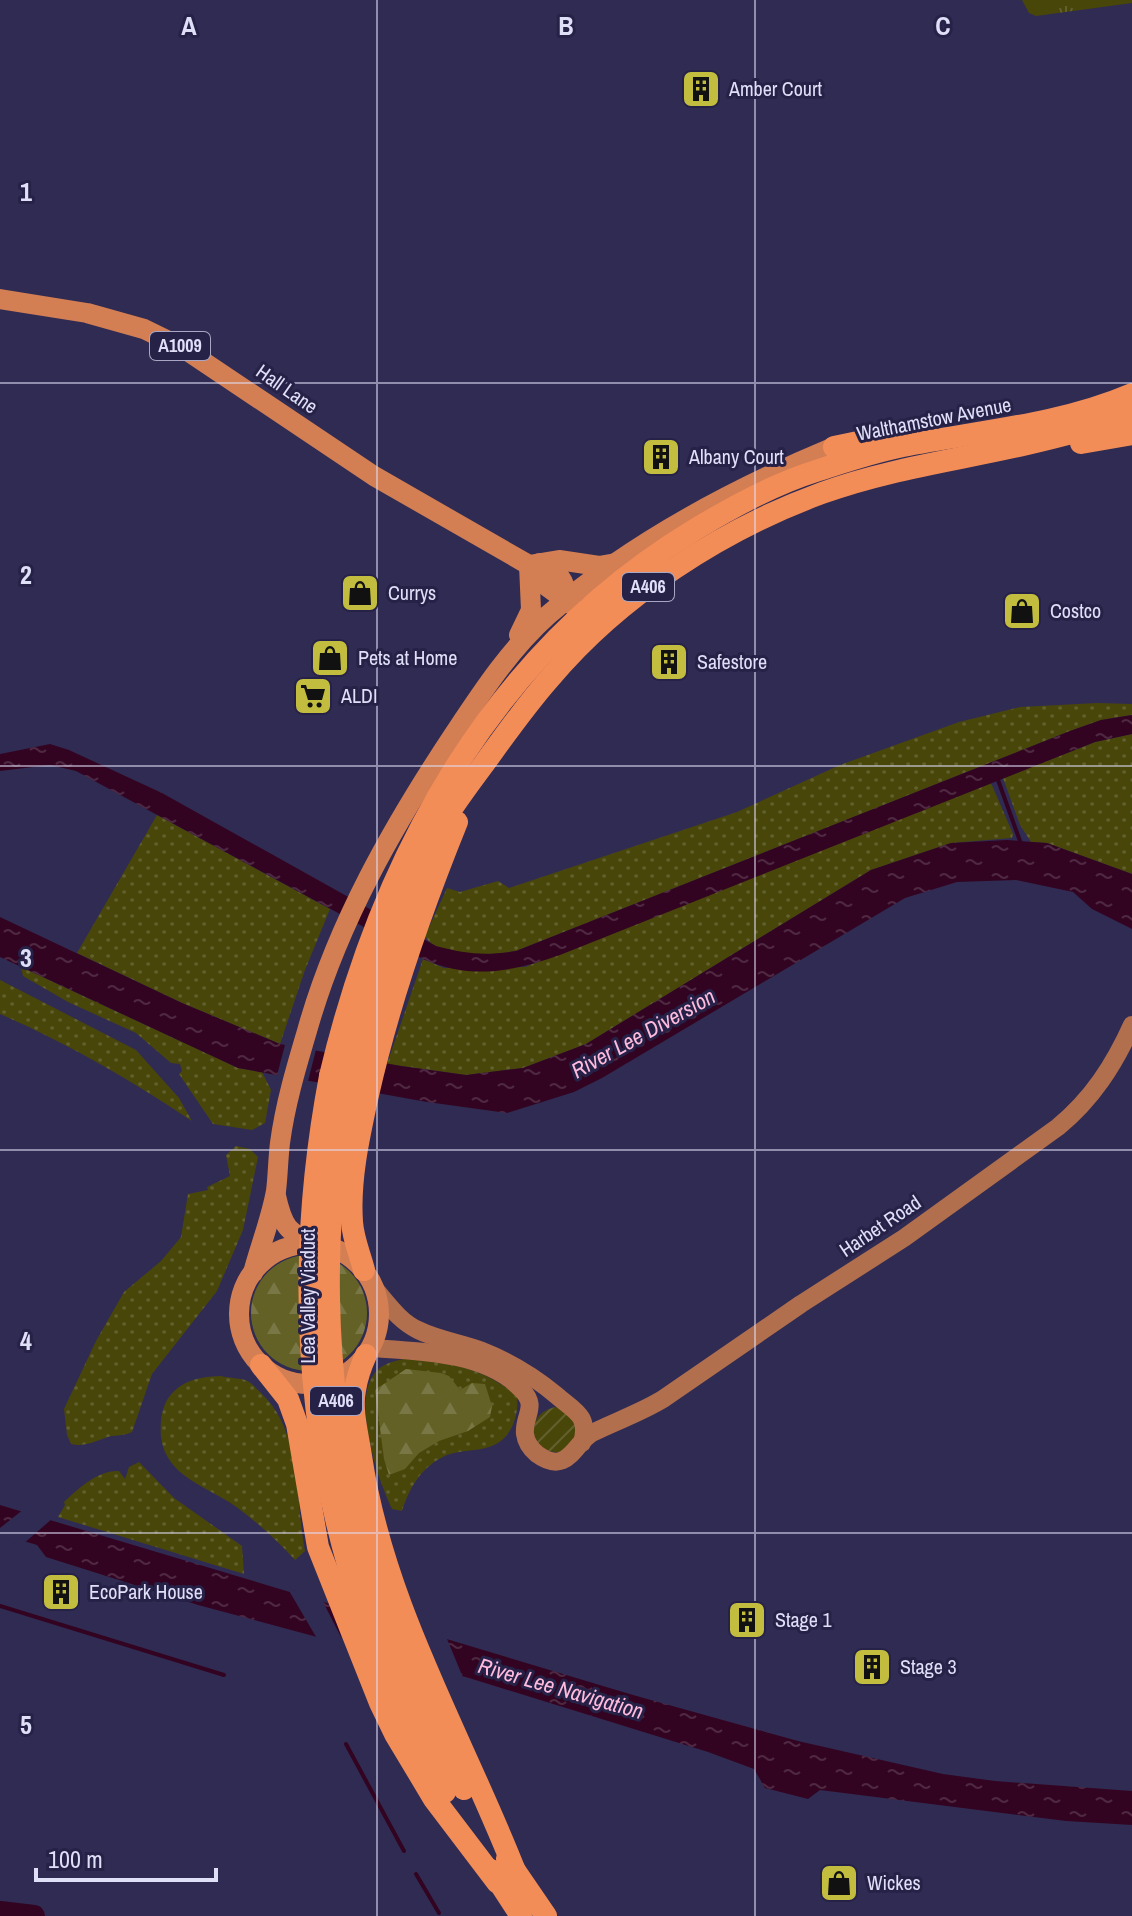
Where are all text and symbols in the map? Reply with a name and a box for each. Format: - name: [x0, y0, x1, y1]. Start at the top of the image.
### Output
- text: A: [181, 8, 197, 43]
- text: B: [558, 8, 574, 43]
- text: C: [935, 8, 951, 43]
- building icon: Amber Court: [680, 68, 722, 110]
- place label: Amber Court: [728, 75, 822, 102]
- text: 1: [20, 174, 32, 209]
- road number: A1009: [150, 332, 210, 360]
- street label: Hall Lane: [251, 358, 323, 420]
- street label: Walthamstow Avenue: [854, 390, 1013, 447]
- building icon: Albany Court: [640, 436, 682, 478]
- place label: Albany Court: [688, 443, 784, 470]
- text: 2: [20, 557, 32, 592]
- shop icon: Currys: [339, 572, 381, 614]
- road number: A406: [622, 573, 674, 601]
- place label: Currys: [388, 579, 436, 606]
- shop icon: Costco: [1001, 590, 1043, 632]
- place label: Costco: [1050, 597, 1101, 624]
- shop icon: Pets at Home: [309, 637, 351, 679]
- building icon: Safestore: [648, 641, 690, 683]
- place label: Pets at Home: [358, 644, 457, 671]
- place label: Safestore: [697, 648, 767, 675]
- supermarket icon: ALDI: [292, 675, 334, 717]
- place label: ALDI: [340, 682, 377, 709]
- text: 3: [20, 940, 32, 975]
- water label: River Lee Diversion: [566, 981, 720, 1085]
- street label: Harbet Road: [834, 1188, 926, 1263]
- street label: Lea Valley Viaduct: [294, 1228, 321, 1364]
- text: 4: [20, 1323, 32, 1358]
- road number: A406: [310, 1387, 362, 1415]
- building icon: EcoPark House: [40, 1571, 82, 1613]
- place label: EcoPark House: [89, 1578, 203, 1605]
- building icon: Stage 1: [726, 1599, 768, 1641]
- place label: Stage 1: [775, 1606, 832, 1633]
- building icon: Stage 3: [851, 1646, 893, 1688]
- water label: River Lee Navigation: [475, 1650, 647, 1726]
- place label: Stage 3: [900, 1653, 957, 1680]
- text: 5: [20, 1707, 32, 1742]
- scale bar: [36, 1832, 216, 1882]
- text: 100 m: [48, 1843, 103, 1875]
- shop icon: Wickes: [818, 1862, 860, 1904]
- place label: Wickes: [867, 1869, 921, 1896]

